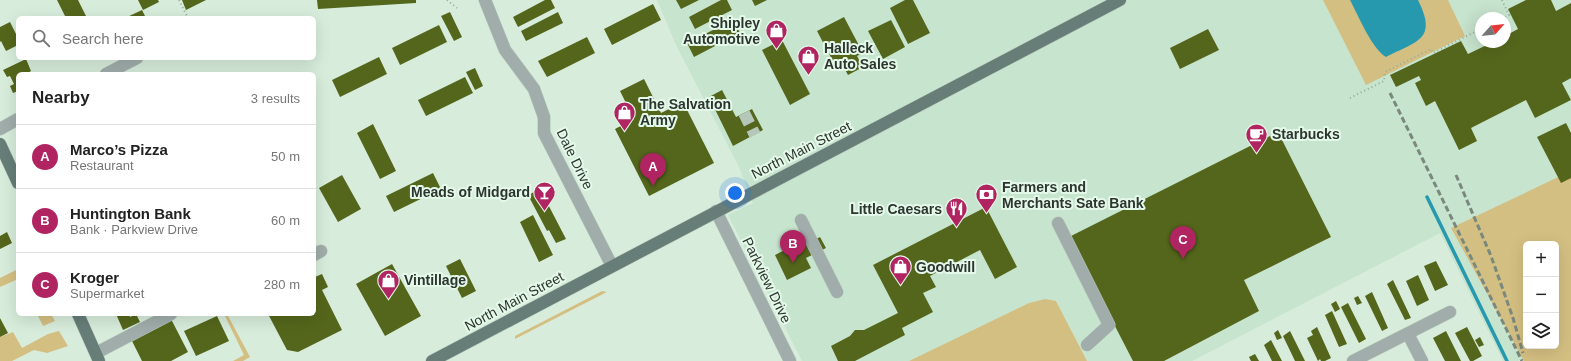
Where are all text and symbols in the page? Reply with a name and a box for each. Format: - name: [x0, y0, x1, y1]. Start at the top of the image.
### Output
- north arrow: [1475, 12, 1511, 48]
- place label: Shipley Automotive: [683, 15, 760, 47]
- search box: [16, 16, 316, 60]
- shop icon: Shipley Automotive: [763, 18, 789, 51]
- icon: search: [30, 27, 52, 49]
- text: Search here: [62, 30, 144, 47]
- place label: Halleck Auto Sales: [824, 40, 897, 72]
- shop icon: Halleck Auto Sales: [795, 43, 821, 76]
- text: Nearby: [32, 88, 90, 107]
- text: 3 results: [251, 91, 300, 106]
- place label: The Salvation Army: [640, 96, 731, 128]
- shop icon: The Salvation Army: [612, 99, 638, 132]
- street label: North Main Street: [748, 118, 854, 182]
- cafe icon: Starbucks: [1244, 121, 1270, 154]
- street label: Dale Drive: [553, 126, 597, 192]
- place label: Starbucks: [1272, 126, 1340, 142]
- text: Marco’s Pizza: [70, 141, 168, 158]
- text: A: [40, 149, 50, 164]
- text: 50 m: [271, 149, 300, 164]
- pin: A: [640, 153, 666, 186]
- text: Restaurant: [70, 158, 134, 173]
- bar icon: Meads of Midgard: [532, 179, 558, 212]
- place label: Farmers and Merchants Sate Bank: [1002, 179, 1144, 211]
- bank icon: Farmers and Merchants Sate Bank: [974, 182, 1000, 215]
- your location: [725, 183, 745, 203]
- place label: Meads of Midgard: [411, 184, 530, 200]
- restaurant icon: Little Caesars: [944, 196, 970, 229]
- place label: Little Caesars: [850, 201, 942, 217]
- text: Huntington Bank: [70, 205, 191, 222]
- text: B: [40, 213, 50, 228]
- text: 60 m: [271, 213, 300, 228]
- text: Bank · Parkview Drive: [70, 222, 198, 237]
- pin: C: [1170, 226, 1196, 259]
- pin: B: [780, 230, 806, 263]
- street label: Parkview Drive: [739, 235, 795, 326]
- map controls: [1523, 241, 1559, 349]
- button: +: [1523, 241, 1559, 277]
- shop icon: Goodwill: [888, 254, 914, 287]
- place label: Goodwill: [916, 259, 975, 275]
- shop icon: Vintillage: [376, 267, 402, 300]
- street label: North Main Street: [462, 268, 566, 334]
- text: Kroger: [70, 269, 119, 286]
- place label: Vintillage: [404, 272, 466, 288]
- text: C: [40, 277, 50, 292]
- text: 280 m: [264, 277, 300, 292]
- button: −: [1523, 277, 1559, 313]
- text: Supermarket: [70, 286, 144, 301]
- button: layers: [1523, 313, 1559, 349]

